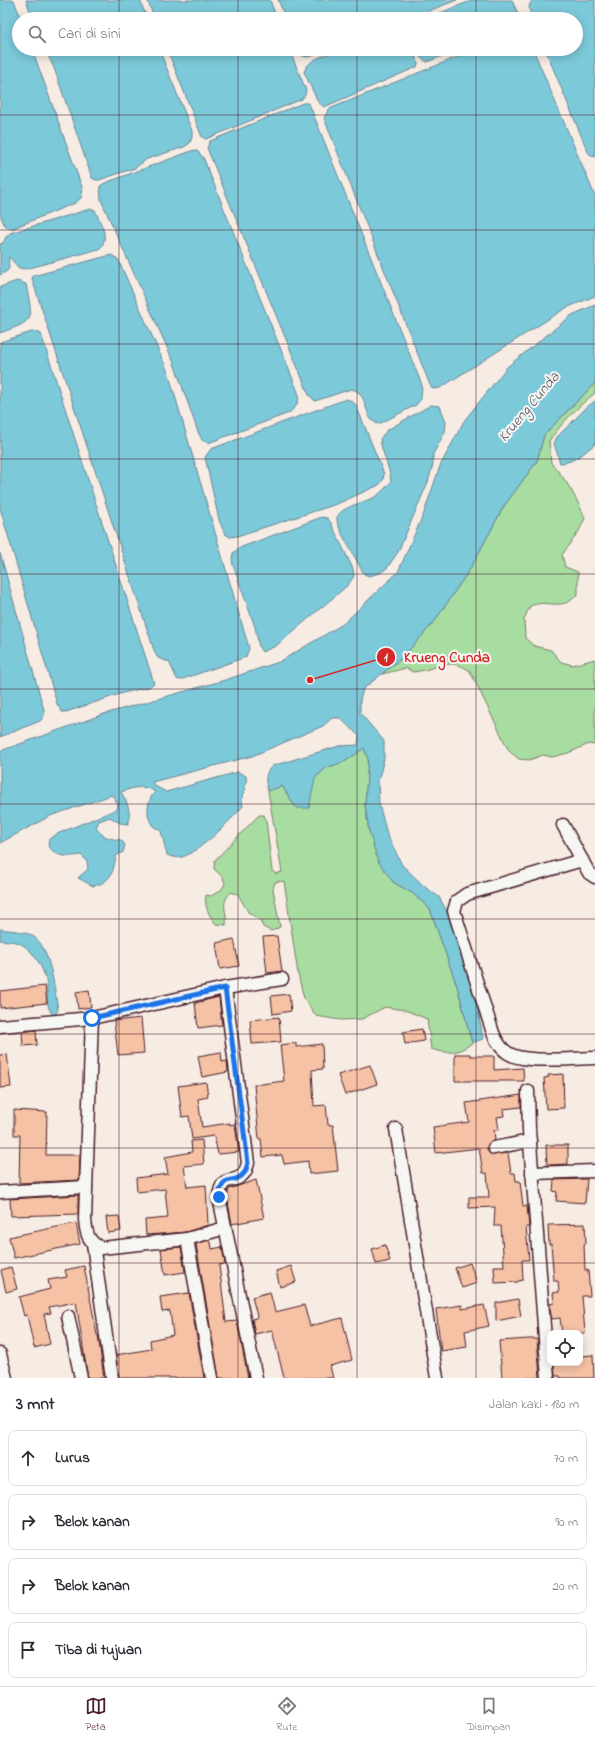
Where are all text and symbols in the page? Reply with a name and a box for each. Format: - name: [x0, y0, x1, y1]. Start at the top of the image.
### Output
- search box: [12, 12, 583, 56]
- icon: search: [26, 23, 48, 45]
- text: Cari di sini: [58, 23, 121, 45]
- water label: Krueng Cunda: [493, 366, 566, 448]
- callout: Krueng Cunda: [376, 643, 497, 670]
- text: Krueng Cunda: [404, 647, 490, 671]
- text: 1: [384, 649, 388, 667]
- route start: [83, 1009, 101, 1027]
- route end: [210, 1188, 228, 1206]
- map controls: [547, 1330, 583, 1366]
- button: locate: [547, 1330, 583, 1366]
- text: 3 mnt: [16, 1392, 55, 1417]
- text: Jalan kaki · 180 m: [489, 1395, 579, 1414]
- icon: ahead: [17, 1447, 39, 1469]
- text: Lurus: [55, 1447, 90, 1469]
- text: 70 m: [554, 1449, 578, 1468]
- icon: right: [17, 1511, 39, 1533]
- text: Belok kanan: [55, 1511, 130, 1533]
- text: 90 m: [555, 1513, 578, 1532]
- icon: right: [17, 1575, 39, 1597]
- text: Belok kanan: [55, 1575, 130, 1597]
- text: 20 m: [553, 1577, 578, 1596]
- icon: arrive: [17, 1639, 39, 1661]
- text: Tiba di tujuan: [55, 1639, 142, 1661]
- tab: Peta: [85, 1695, 107, 1735]
- tab: Rute: [276, 1695, 298, 1735]
- tab: Disimpan: [467, 1695, 510, 1735]

